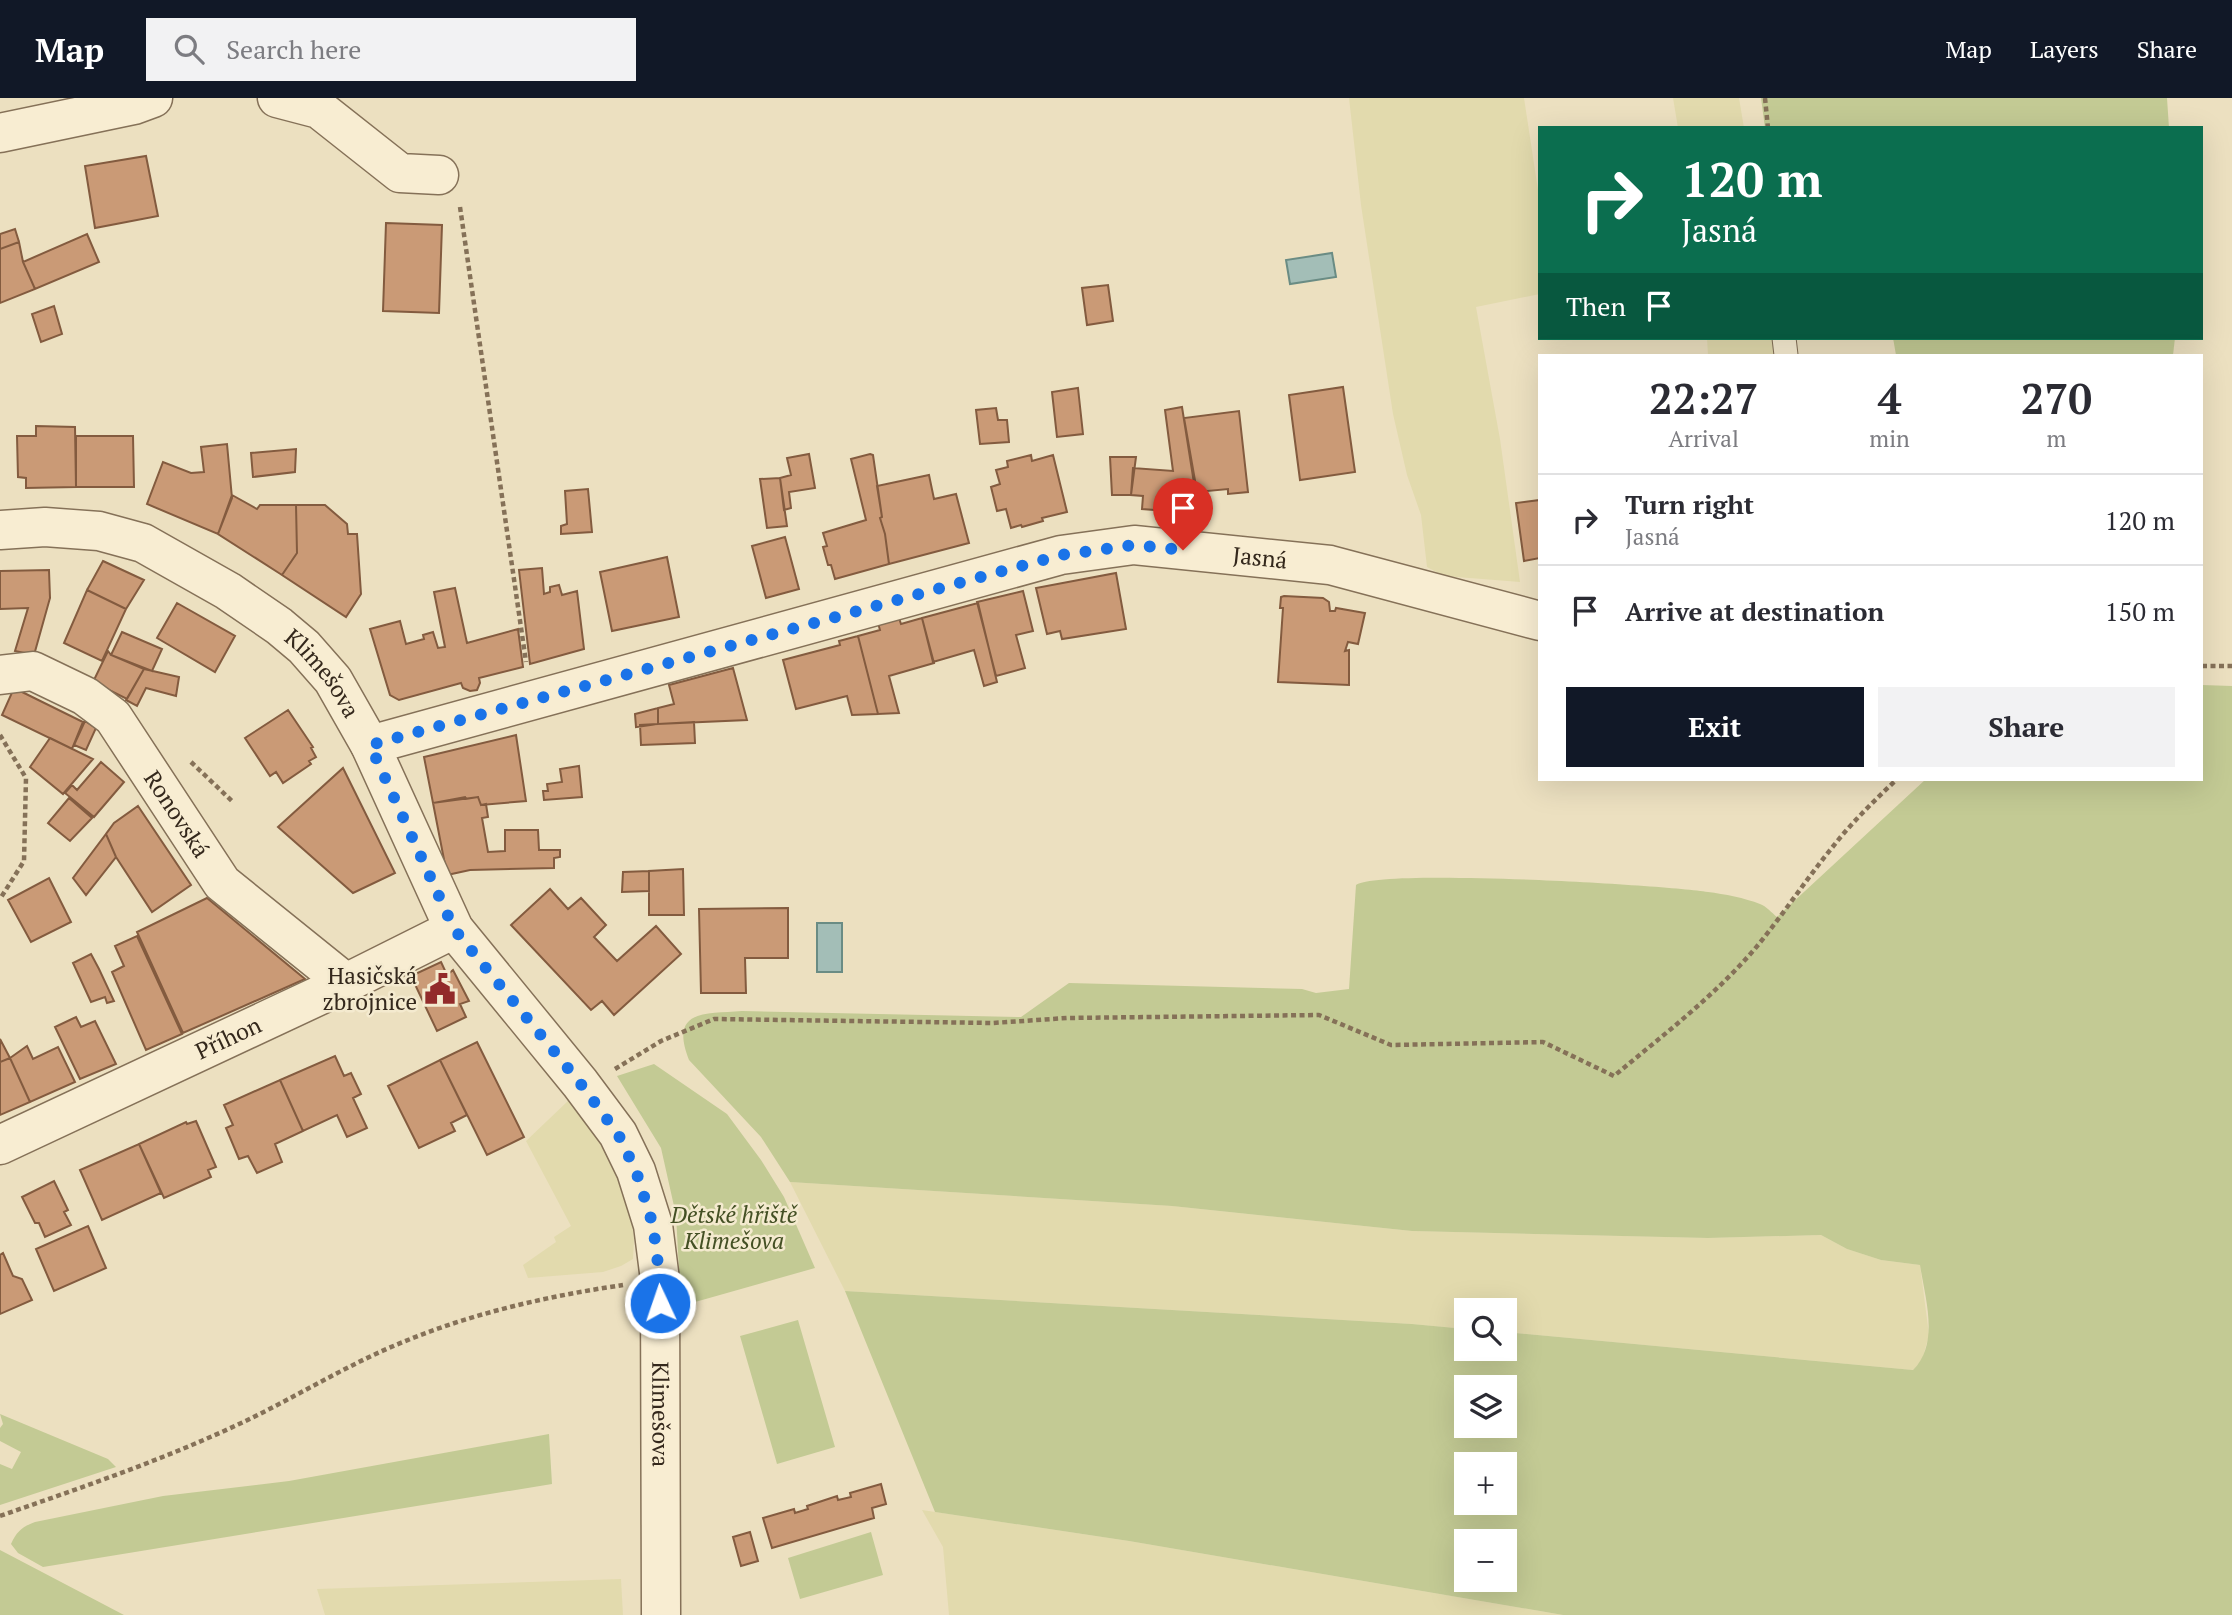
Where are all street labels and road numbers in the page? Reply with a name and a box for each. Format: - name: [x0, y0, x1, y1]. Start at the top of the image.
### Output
- street label: Jasná: [1231, 539, 1289, 576]
- street label: Klimešova: [278, 621, 367, 723]
- street label: Ronovská: [137, 764, 217, 864]
- street label: Příhon: [190, 1009, 266, 1066]
- street label: Klimešova: [645, 1361, 677, 1468]

